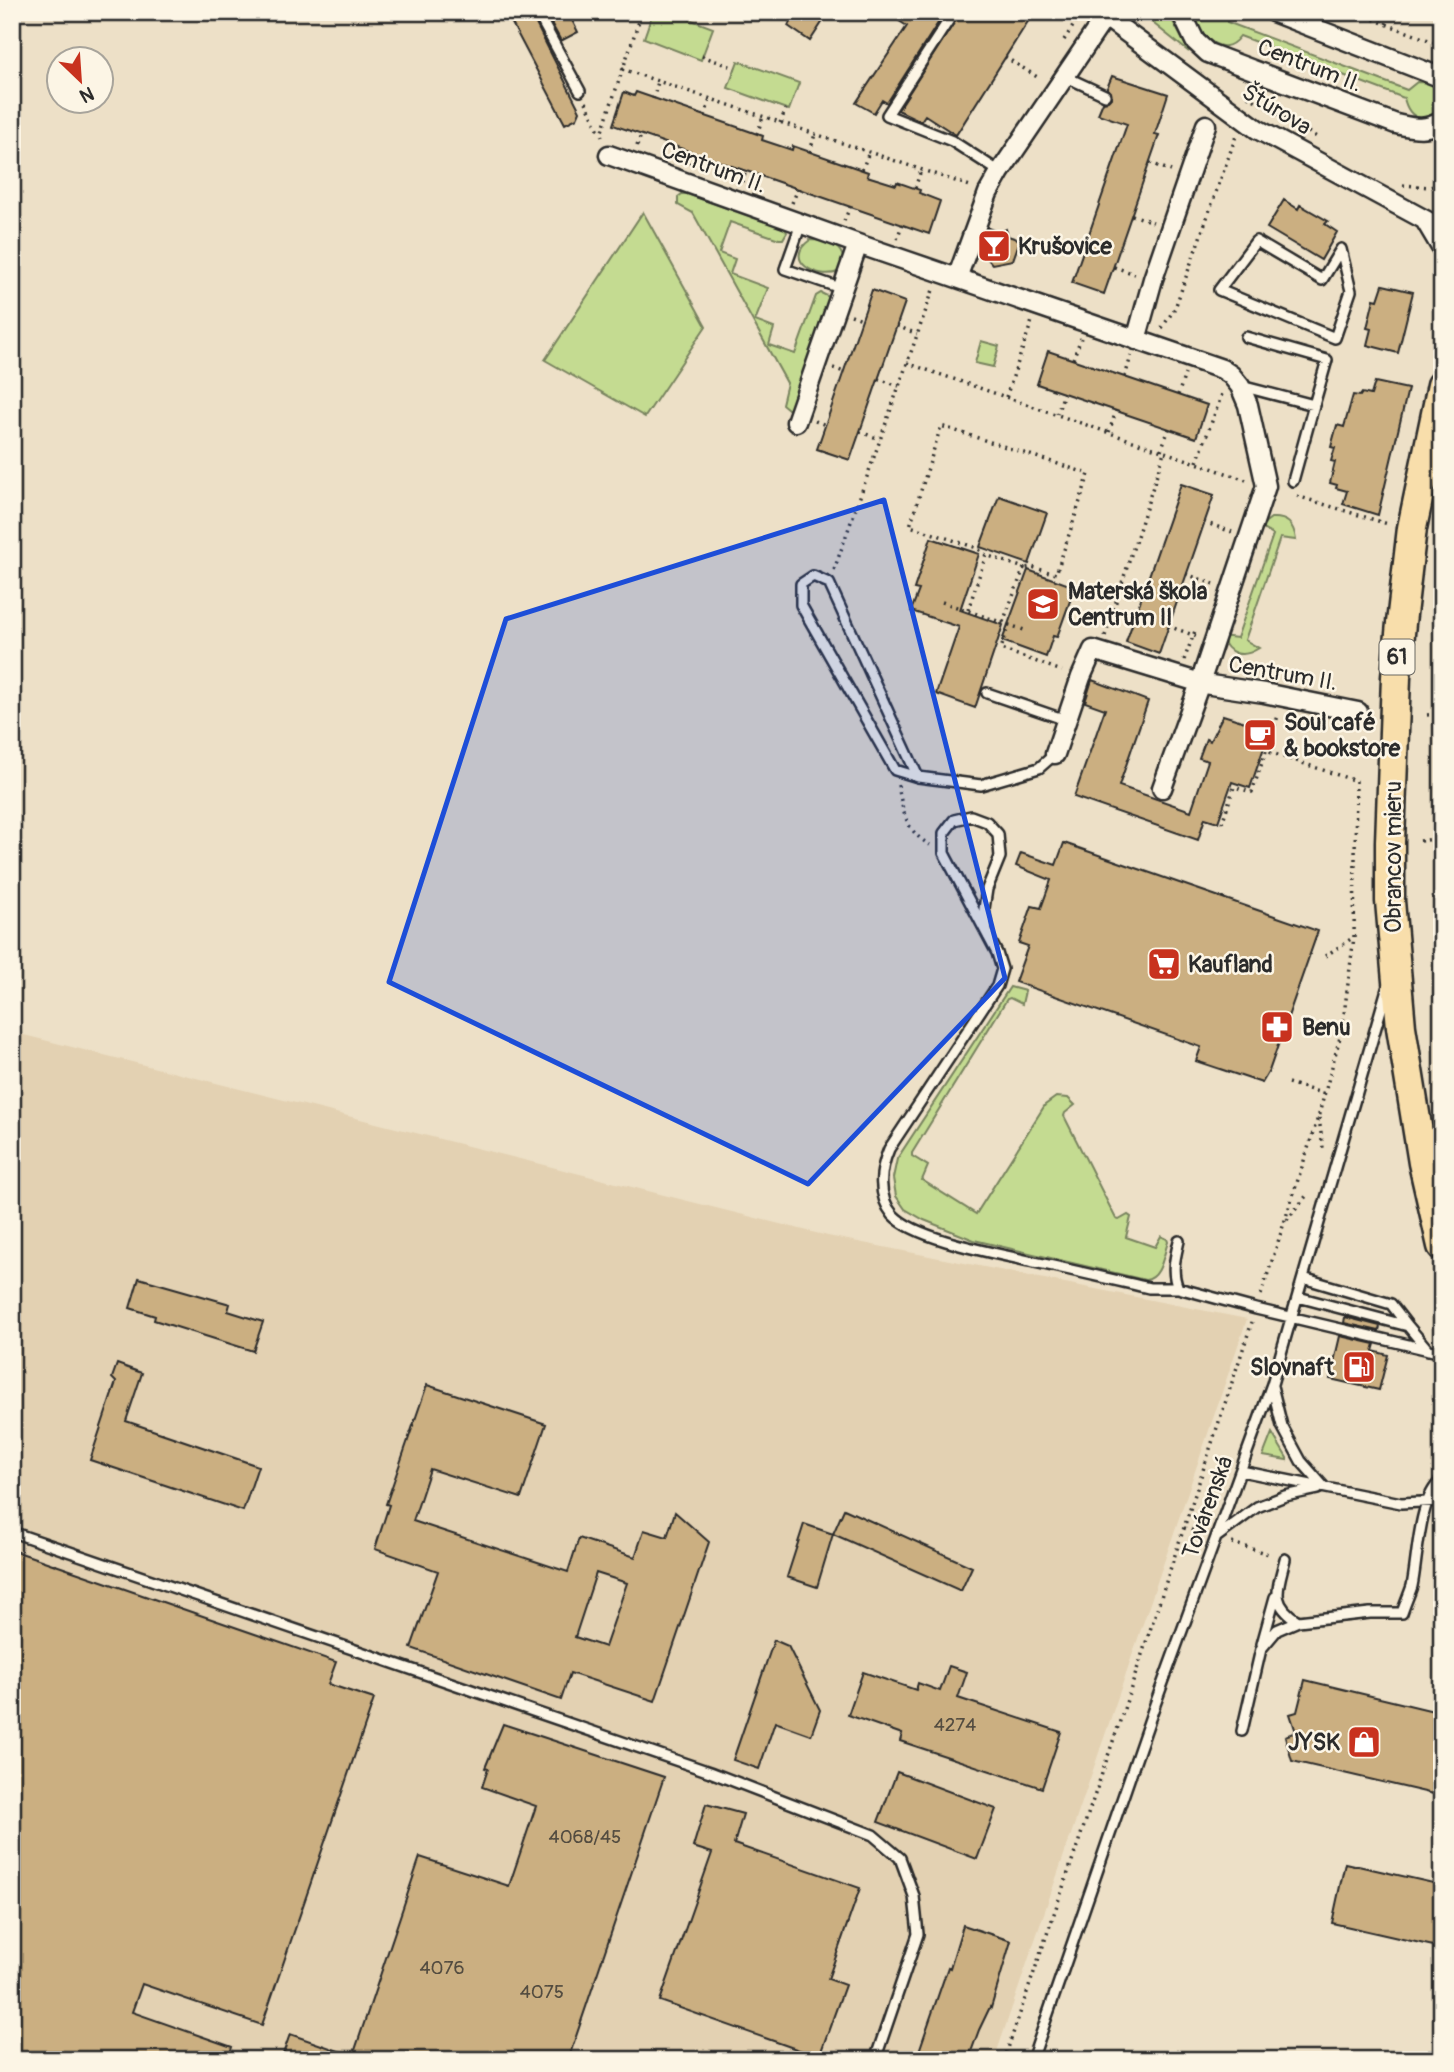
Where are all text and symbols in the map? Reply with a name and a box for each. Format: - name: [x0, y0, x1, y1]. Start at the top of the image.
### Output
- street label: Centrum II.: [1253, 32, 1366, 99]
- north arrow: [46, 46, 116, 116]
- street label: Štúrova: [1237, 77, 1317, 141]
- text: N: [76, 81, 98, 108]
- street label: Centrum II.: [657, 135, 770, 200]
- bar icon: Krušovice: [975, 227, 1013, 265]
- place label: Krušovice: [1018, 232, 1112, 261]
- place label: Materská škola Centrum II: [1068, 577, 1208, 632]
- school or university icon: Materská škola Centrum II: [1024, 585, 1062, 623]
- road number: 61: [1380, 640, 1414, 674]
- street label: Centrum II.: [1226, 650, 1339, 697]
- place label: Soul café & bookstore: [1284, 708, 1401, 763]
- cafe icon: Soul café & bookstore: [1241, 716, 1279, 754]
- street label: Obrancov mieru: [1379, 781, 1408, 933]
- supermarket icon: Kaufland: [1145, 945, 1183, 983]
- place label: Kaufland: [1188, 950, 1273, 979]
- pharmacy icon: Benu: [1258, 1008, 1296, 1046]
- place label: Benu: [1302, 1013, 1350, 1042]
- fuel station icon: Slovnaft: [1340, 1348, 1378, 1386]
- place label: Slovnaft: [1250, 1353, 1335, 1382]
- street label: Továrenská: [1176, 1452, 1239, 1562]
- house number: 4274: [934, 1713, 976, 1737]
- shop icon: JYSK: [1345, 1723, 1383, 1761]
- place label: JYSK: [1288, 1728, 1340, 1757]
- house number: 4068/45: [549, 1825, 621, 1849]
- house number: 4076: [419, 1956, 465, 1980]
- house number: 4075: [520, 1980, 564, 2004]

